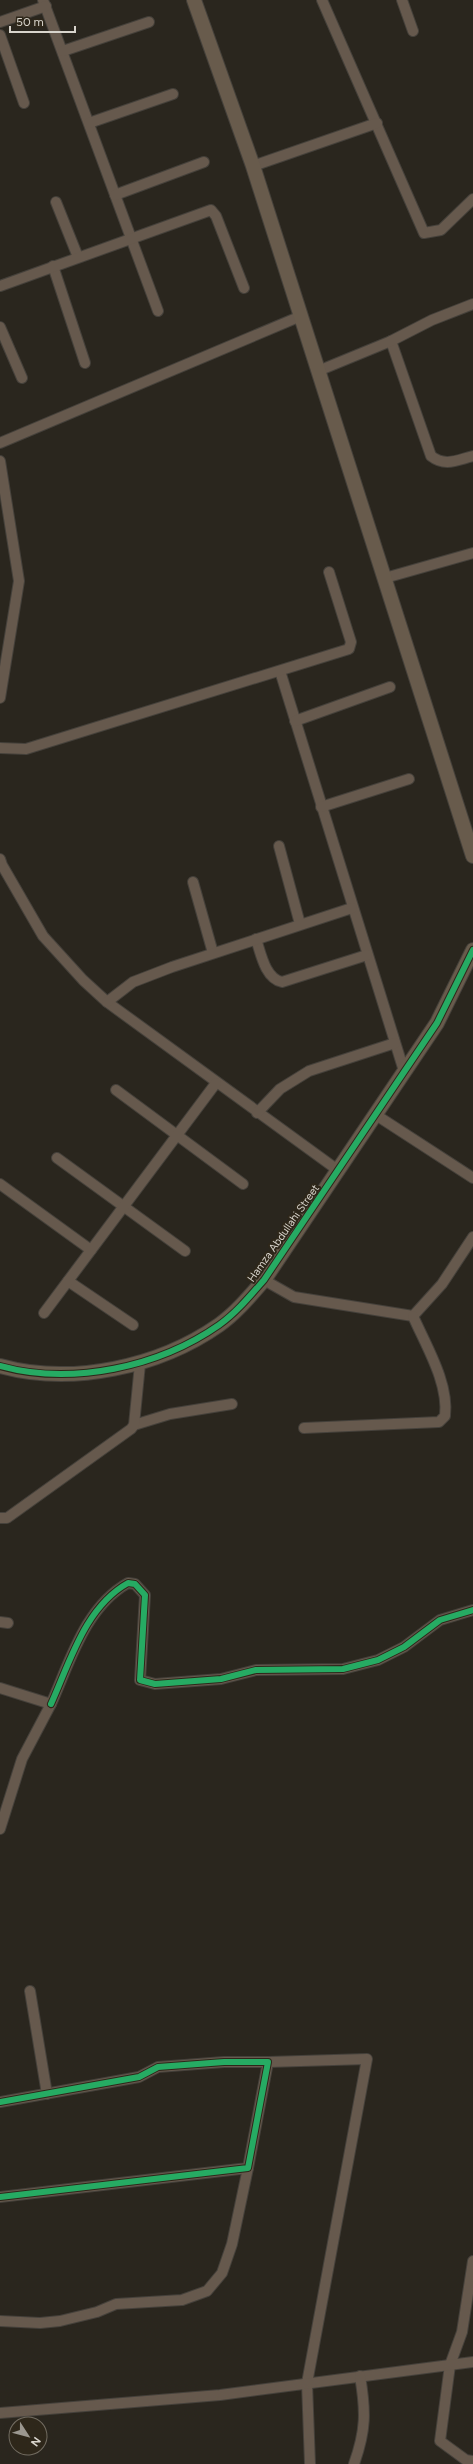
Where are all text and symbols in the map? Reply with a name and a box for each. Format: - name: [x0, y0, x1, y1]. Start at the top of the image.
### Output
- scale bar: [10, 8, 75, 34]
- text: 50 m: [16, 15, 44, 29]
- street label: Hamza Abdullahi Street: [245, 1182, 322, 1285]
- north arrow: [8, 2416, 48, 2456]
- text: N: [28, 2434, 43, 2449]

